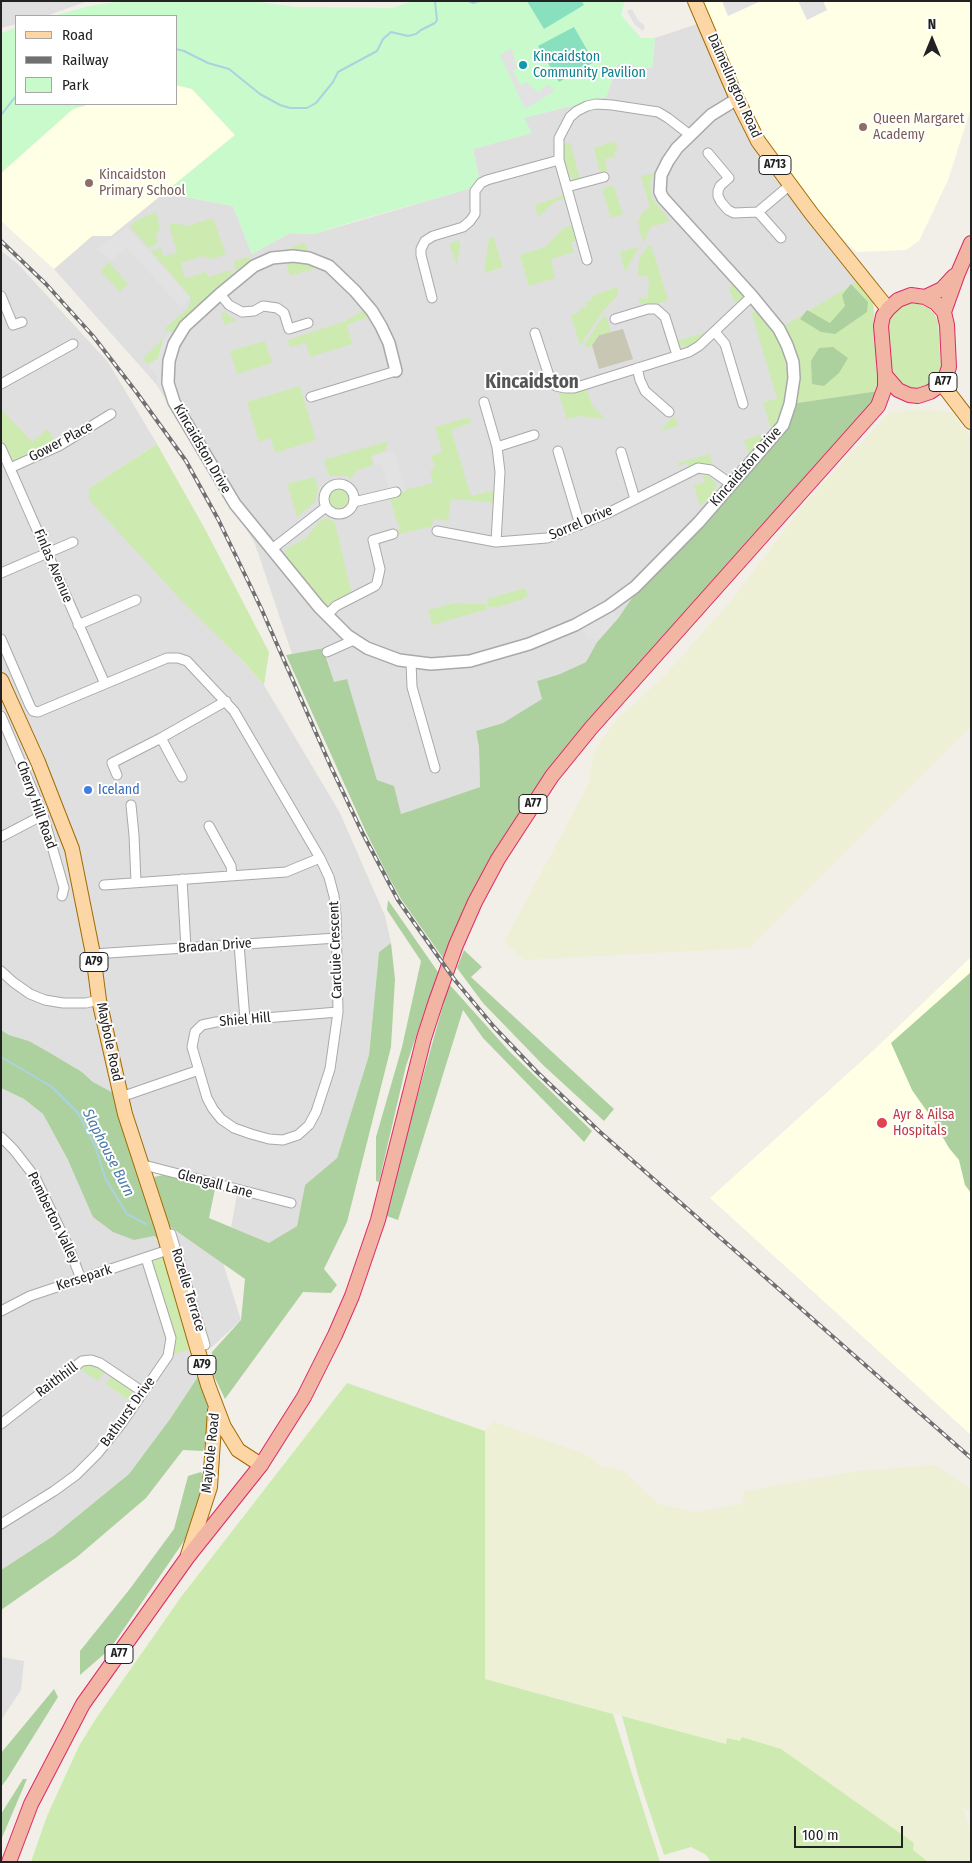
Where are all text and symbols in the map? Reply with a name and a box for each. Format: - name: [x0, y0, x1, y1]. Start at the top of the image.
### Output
- legend: [15, 15, 178, 105]
- north arrow: [907, 15, 957, 65]
- text: N: [928, 16, 936, 33]
- text: Road: [62, 26, 93, 44]
- street label: Dalmellington Road: [703, 31, 765, 141]
- place label: Kincaidston Community Pavilion: [533, 49, 646, 82]
- text: Railway: [62, 51, 109, 69]
- marker: Kincaidston Community Pavilion: [517, 59, 529, 71]
- text: Park: [62, 76, 89, 94]
- place label: Queen Margaret Academy: [873, 111, 964, 144]
- marker: Queen Margaret Academy: [857, 121, 869, 133]
- road number: A713: [759, 156, 791, 174]
- place label: Kincaidston Primary School: [99, 167, 185, 200]
- marker: Kincaidston Primary School: [83, 177, 95, 189]
- district label: Kincaidston: [485, 372, 579, 394]
- road number: A77: [929, 372, 957, 392]
- street label: Kincaidston Drive: [170, 401, 234, 497]
- street label: Gower Place: [26, 418, 96, 466]
- street label: Kincaidston Drive: [707, 424, 785, 510]
- street label: Sorrel Drive: [547, 502, 615, 544]
- street label: Finlas Avenue: [30, 527, 76, 605]
- street label: Cherry Hill Road: [12, 759, 60, 851]
- place label: Iceland: [98, 782, 140, 798]
- marker: Iceland: [82, 784, 94, 796]
- road number: A77: [519, 794, 547, 814]
- street label: Carcluie Crescent: [326, 901, 346, 999]
- street label: Bradan Drive: [178, 935, 252, 957]
- road number: A79: [80, 952, 108, 972]
- street label: Maybole Road: [92, 1001, 126, 1083]
- street label: Shiel Hill: [219, 1009, 271, 1031]
- water label: Slaphouse Burn: [78, 1106, 138, 1200]
- place label: Ayr & Ailsa Hospitals: [893, 1107, 955, 1140]
- marker: Ayr & Ailsa Hospitals: [875, 1116, 889, 1130]
- street label: Glengall Lane: [176, 1166, 254, 1202]
- street label: Pemberton Valley: [24, 1169, 82, 1267]
- street label: Rozelle Terrace: [167, 1246, 209, 1334]
- street label: Kersepark: [54, 1261, 114, 1295]
- road number: A79: [188, 1356, 216, 1374]
- street label: Raithhill: [33, 1359, 81, 1401]
- street label: Bathurst Drive: [97, 1374, 159, 1450]
- street label: Maybole Road: [198, 1412, 224, 1494]
- road number: A77: [105, 1645, 133, 1664]
- scale bar: [797, 1816, 906, 1848]
- text: 100 m: [802, 1826, 839, 1844]

